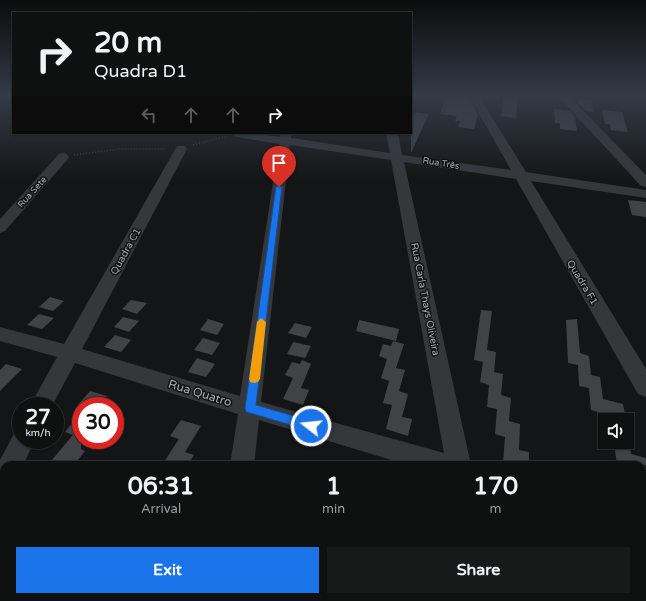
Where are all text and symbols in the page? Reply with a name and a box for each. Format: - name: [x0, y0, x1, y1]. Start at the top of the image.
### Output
- text: 20 m: [94, 26, 162, 60]
- icon: right: [28, 28, 80, 80]
- text: Quadra D1: [94, 60, 187, 82]
- icon: left: [138, 104, 160, 126]
- icon: ahead: [180, 104, 202, 126]
- icon: ahead: [222, 104, 244, 126]
- icon: right: [264, 104, 286, 126]
- pin: [262, 146, 296, 187]
- icon: arrive: [268, 152, 290, 174]
- street label: Rua Três: [422, 155, 460, 172]
- street label: Rua Sete: [15, 174, 49, 210]
- street label: Quadra C1: [108, 226, 144, 277]
- street label: Rua Carla Thays Oliveira: [408, 242, 442, 357]
- street label: Quadra F1: [564, 258, 600, 307]
- street label: Rua Quatro: [167, 377, 233, 409]
- speed limit sign: 30: [72, 397, 124, 449]
- position arrow: [290, 405, 332, 447]
- text: 27: [25, 406, 51, 430]
- map controls: [598, 413, 634, 449]
- button: sound: [598, 413, 634, 449]
- text: km/h: [25, 427, 51, 439]
- text: 06:31: [128, 472, 194, 501]
- text: 1: [326, 472, 341, 501]
- text: 170: [473, 472, 518, 501]
- text: Arrival: [141, 501, 181, 517]
- text: min: [322, 501, 345, 517]
- text: m: [490, 501, 502, 517]
- button: Exit: [16, 547, 319, 593]
- button: Share: [327, 547, 630, 593]

